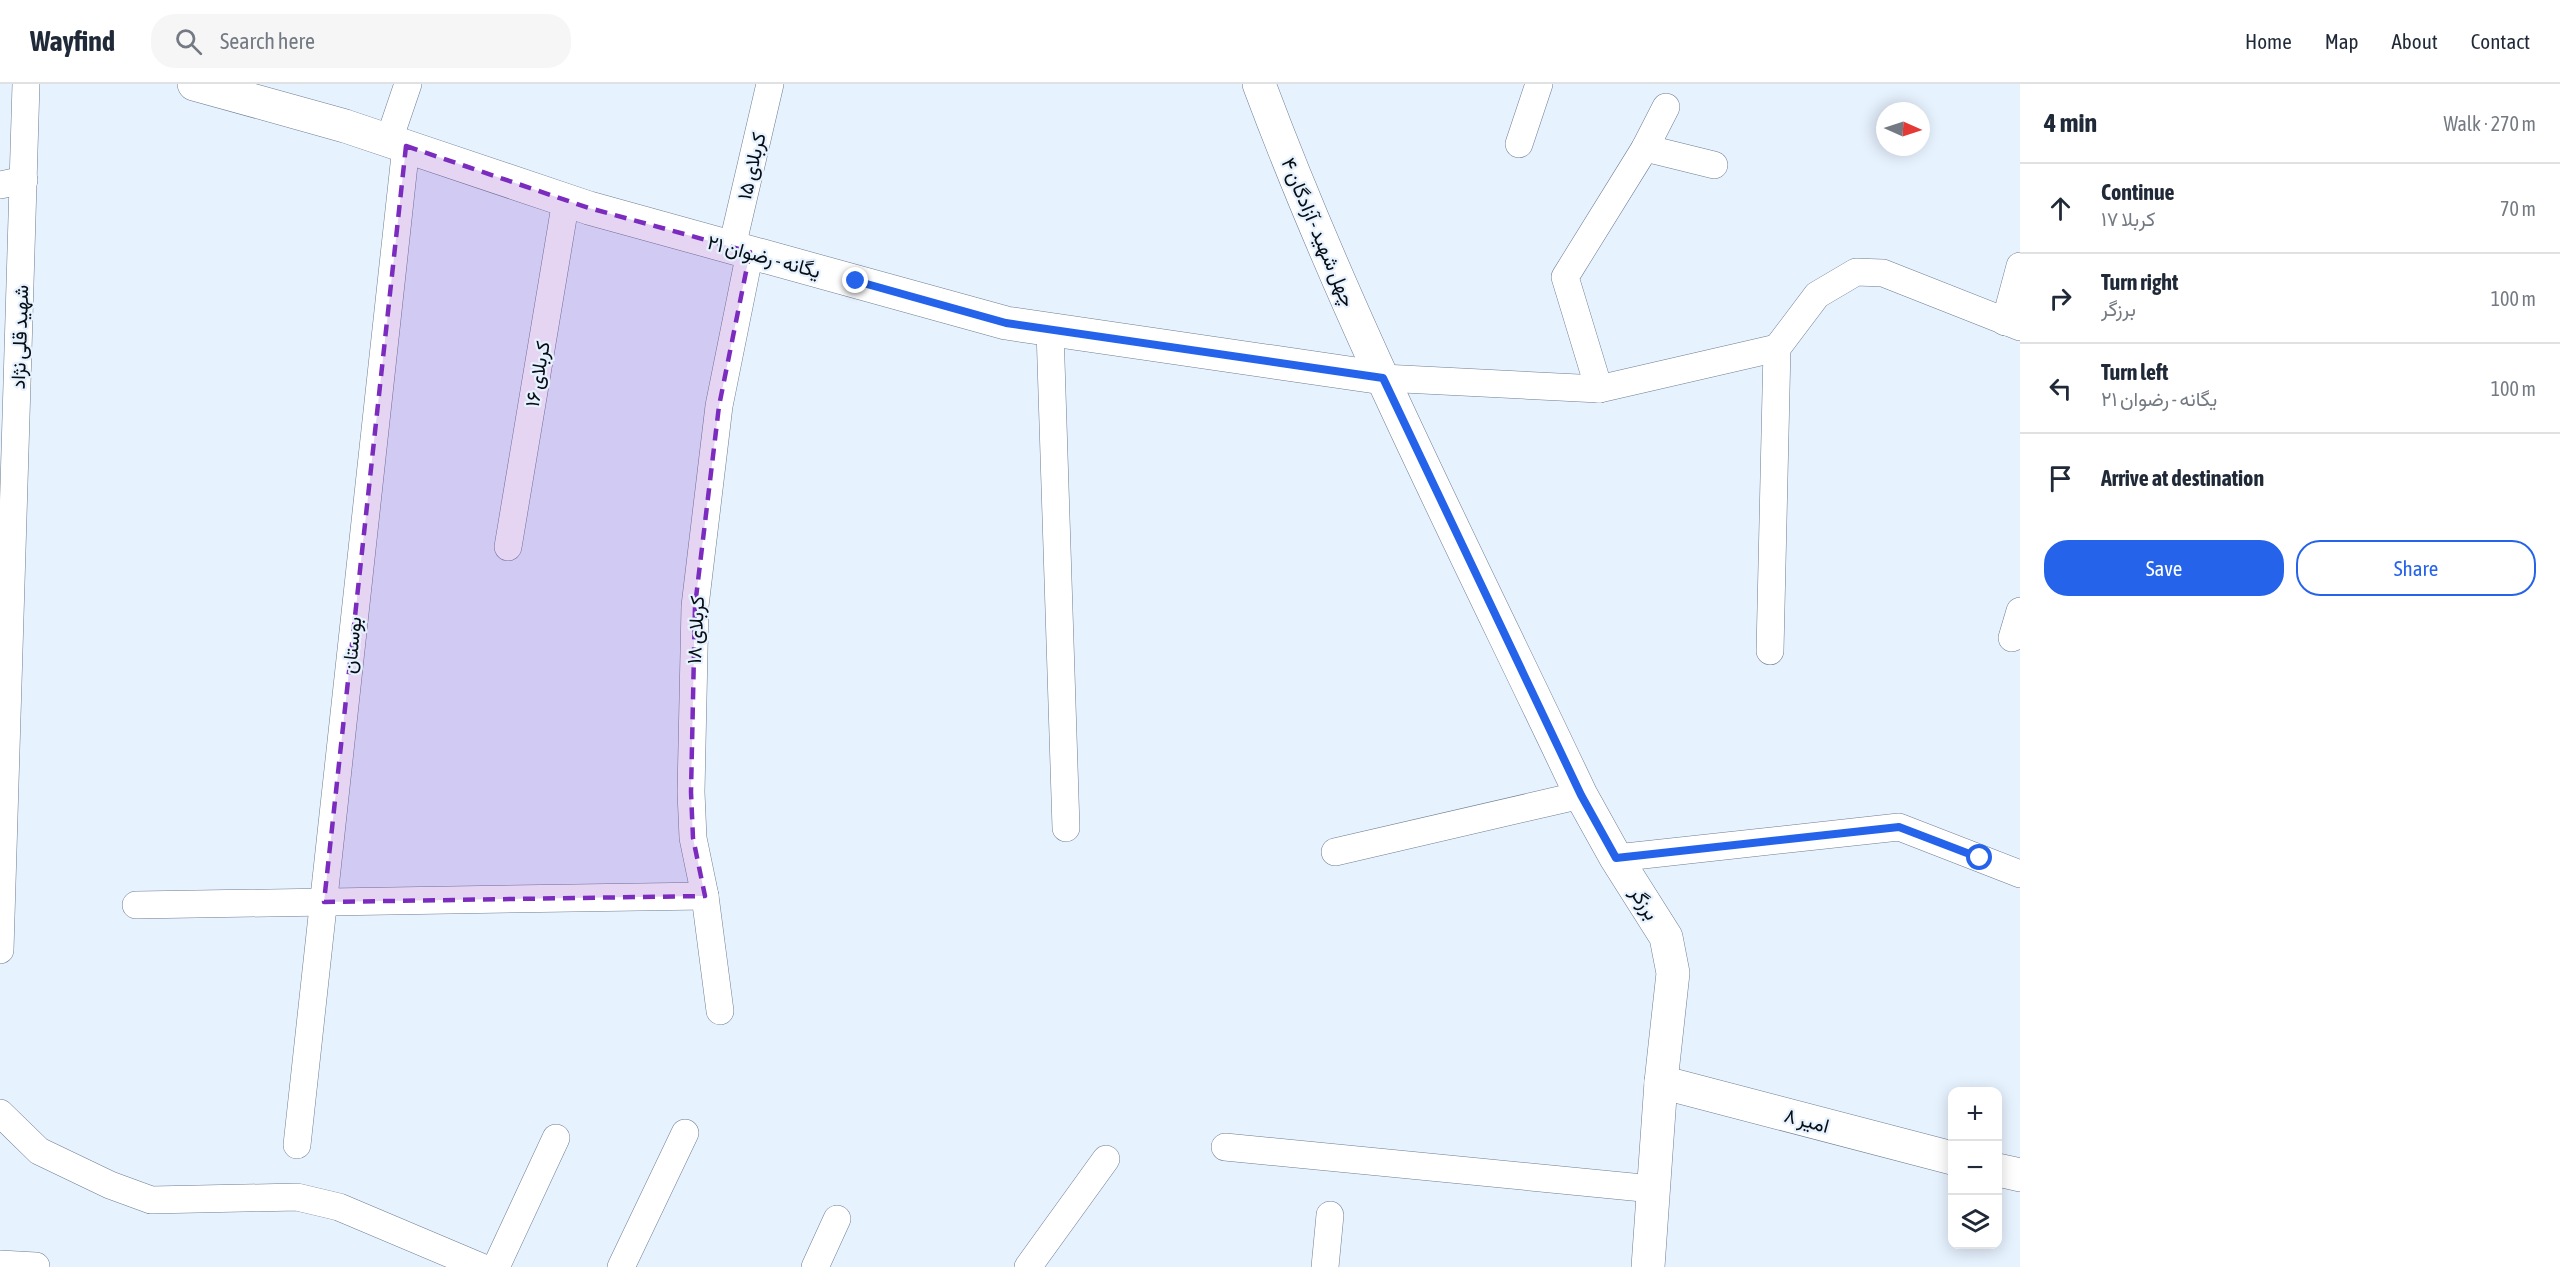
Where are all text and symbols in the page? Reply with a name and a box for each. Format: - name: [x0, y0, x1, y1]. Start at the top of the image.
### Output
- search box: [151, 14, 571, 68]
- text: Wayfind: [30, 25, 115, 57]
- icon: search: [172, 25, 205, 58]
- text: Search here: [220, 28, 315, 54]
- text: Home: [2245, 29, 2292, 53]
- text: Map: [2325, 29, 2359, 53]
- text: About: [2392, 29, 2438, 53]
- text: Contact: [2471, 29, 2530, 53]
- north arrow: [1876, 102, 1930, 156]
- text: 4 min: [2044, 108, 2097, 138]
- text: Walk · 270 m: [2444, 112, 2536, 135]
- street label: کربلای ۱۵: [732, 130, 772, 202]
- street label: چهل شهید - آزادگان ۴: [1274, 154, 1361, 311]
- text: Continue: [2101, 179, 2175, 205]
- icon: ahead: [2044, 192, 2077, 225]
- text: 70 m: [2500, 197, 2536, 220]
- text: کربلا ۱۷: [2101, 207, 2155, 230]
- street label: یگانه - رضوان ۲۱: [704, 230, 823, 284]
- route end: [842, 267, 868, 293]
- text: Turn right: [2101, 269, 2178, 295]
- icon: right: [2044, 282, 2077, 315]
- street label: شهید قلی نژاد: [6, 284, 34, 390]
- text: 100 m: [2491, 287, 2536, 310]
- text: برزگر: [2101, 297, 2136, 320]
- street label: کربلای ۱۶: [520, 339, 556, 409]
- text: Turn left: [2101, 359, 2168, 385]
- icon: left: [2044, 372, 2077, 405]
- text: 100 m: [2491, 377, 2536, 400]
- text: یگانه - رضوان ۲۱: [2101, 387, 2217, 410]
- icon: arrive: [2044, 462, 2077, 495]
- text: Arrive at destination: [2101, 465, 2264, 491]
- button: Save: [2044, 540, 2284, 596]
- button: Share: [2296, 540, 2536, 596]
- street label: کربلای ۱۸: [682, 595, 710, 665]
- street label: بوستان: [337, 615, 367, 675]
- route start: [1966, 844, 1992, 870]
- street label: برزگر: [1624, 881, 1664, 925]
- map controls: [1948, 1087, 2002, 1249]
- button: +: [1948, 1087, 2002, 1141]
- street label: امیر ۸: [1782, 1103, 1832, 1139]
- button: −: [1948, 1141, 2002, 1195]
- button: layers: [1948, 1195, 2002, 1249]

